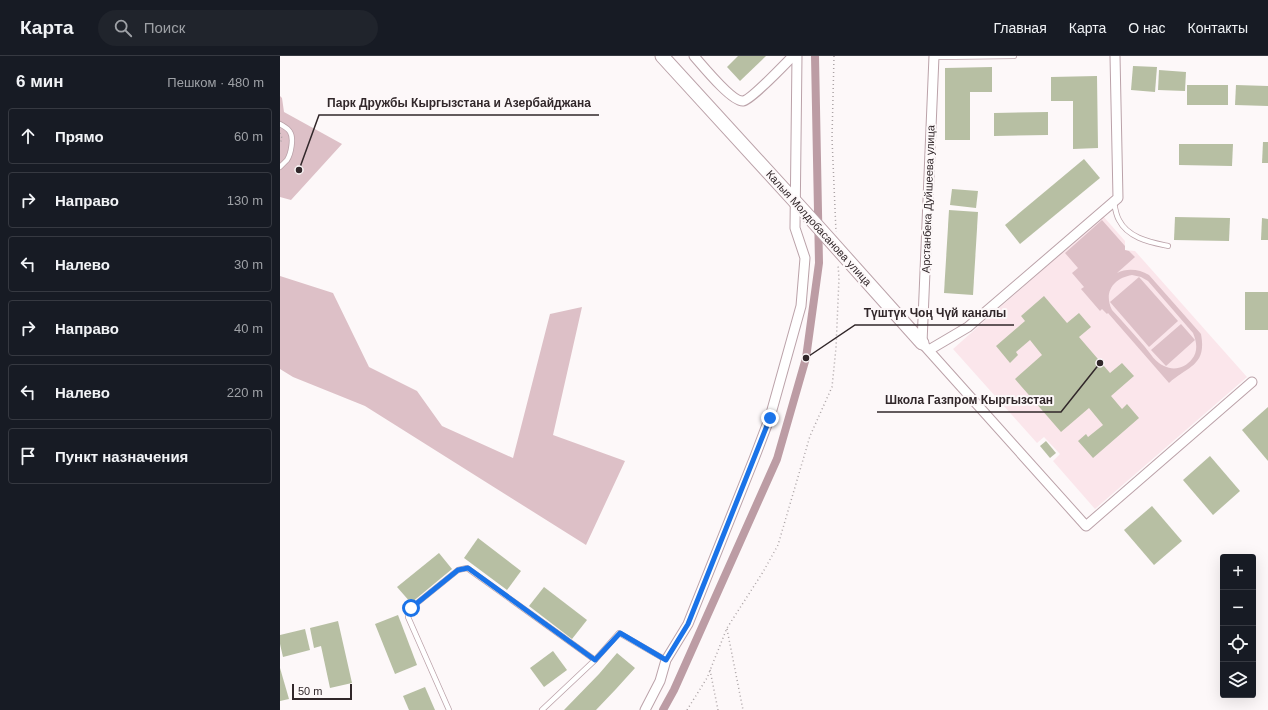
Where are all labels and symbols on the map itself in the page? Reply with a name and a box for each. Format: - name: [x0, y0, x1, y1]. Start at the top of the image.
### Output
- callout: Парк Дружбы Кыргызстана и Азербайджана: [319, 91, 599, 115]
- text: Парк Дружбы Кыргызстана и Азербайджана: [327, 96, 591, 110]
- street label: Арстанбека Дуйшеева улица: [919, 124, 937, 273]
- street label: Калыя Молдобасанова улица: [764, 168, 875, 289]
- callout: Түштүк Чоң Чүй каналы: [855, 301, 1014, 325]
- text: Түштүк Чоң Чүй каналы: [864, 306, 1006, 320]
- callout: Школа Газпром Кыргызстан: [877, 388, 1061, 412]
- text: Школа Газпром Кыргызстан: [885, 393, 1053, 407]
- route end: [761, 409, 779, 427]
- route start: [402, 599, 420, 617]
- scale bar: [292, 682, 352, 701]

